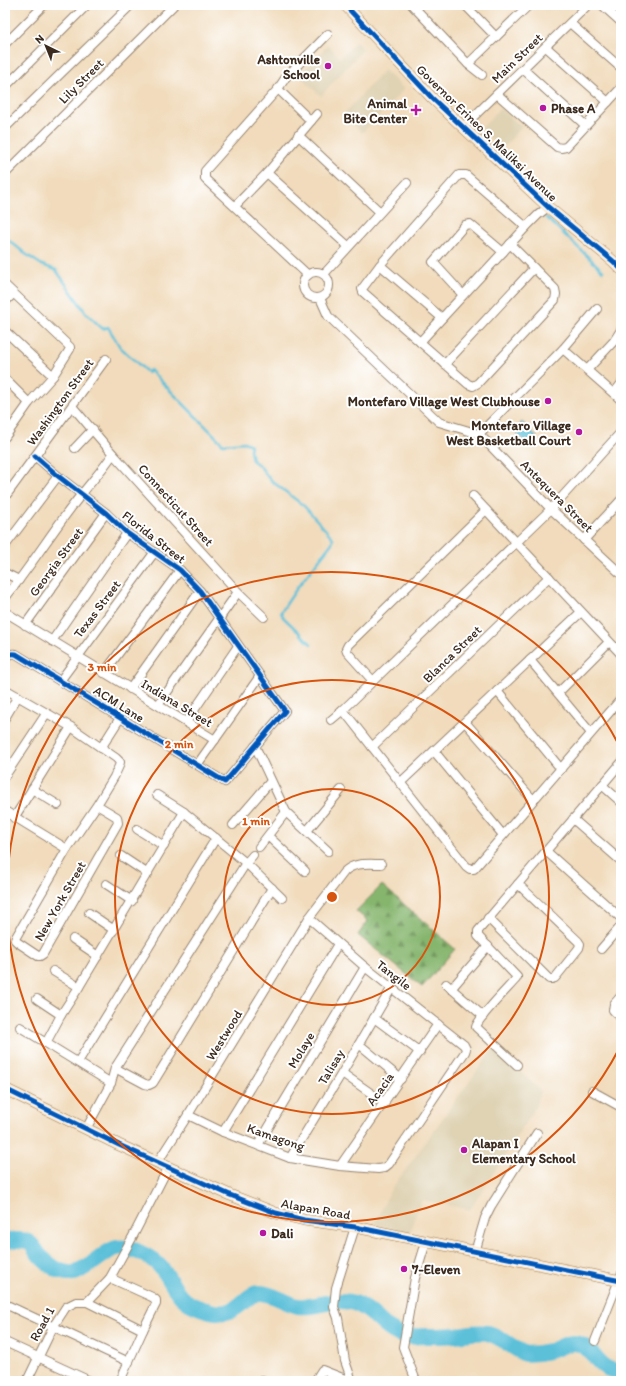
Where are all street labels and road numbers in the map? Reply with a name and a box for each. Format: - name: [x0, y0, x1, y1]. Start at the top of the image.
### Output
- street label: Main Street: [488, 30, 546, 86]
- street label: Lily Street: [55, 55, 107, 107]
- street label: Governor Erineo S. Maliksi Avenue: [413, 61, 561, 205]
- street label: Washington Street: [24, 356, 97, 448]
- street label: Antequera Street: [518, 457, 596, 535]
- street label: Connecticut Street: [135, 461, 217, 549]
- street label: Florida Street: [119, 508, 189, 566]
- street label: Georgia Street: [26, 525, 86, 599]
- street label: Texas Street: [70, 577, 124, 641]
- street label: Blanca Street: [420, 622, 484, 686]
- street label: Indiana Street: [139, 676, 215, 730]
- street label: ACM Lane: [91, 683, 147, 725]
- street label: New York Street: [31, 858, 89, 944]
- street label: Tangile: [374, 957, 414, 993]
- street label: Westwood: [203, 1007, 245, 1063]
- street label: Molaye: [284, 1029, 318, 1071]
- street label: Talisay: [315, 1047, 347, 1087]
- street label: Acacia: [363, 1069, 397, 1109]
- street label: Kamagong: [245, 1120, 307, 1154]
- street label: Alapan Road: [280, 1196, 352, 1222]
- street label: Road 1: [26, 1304, 58, 1344]

